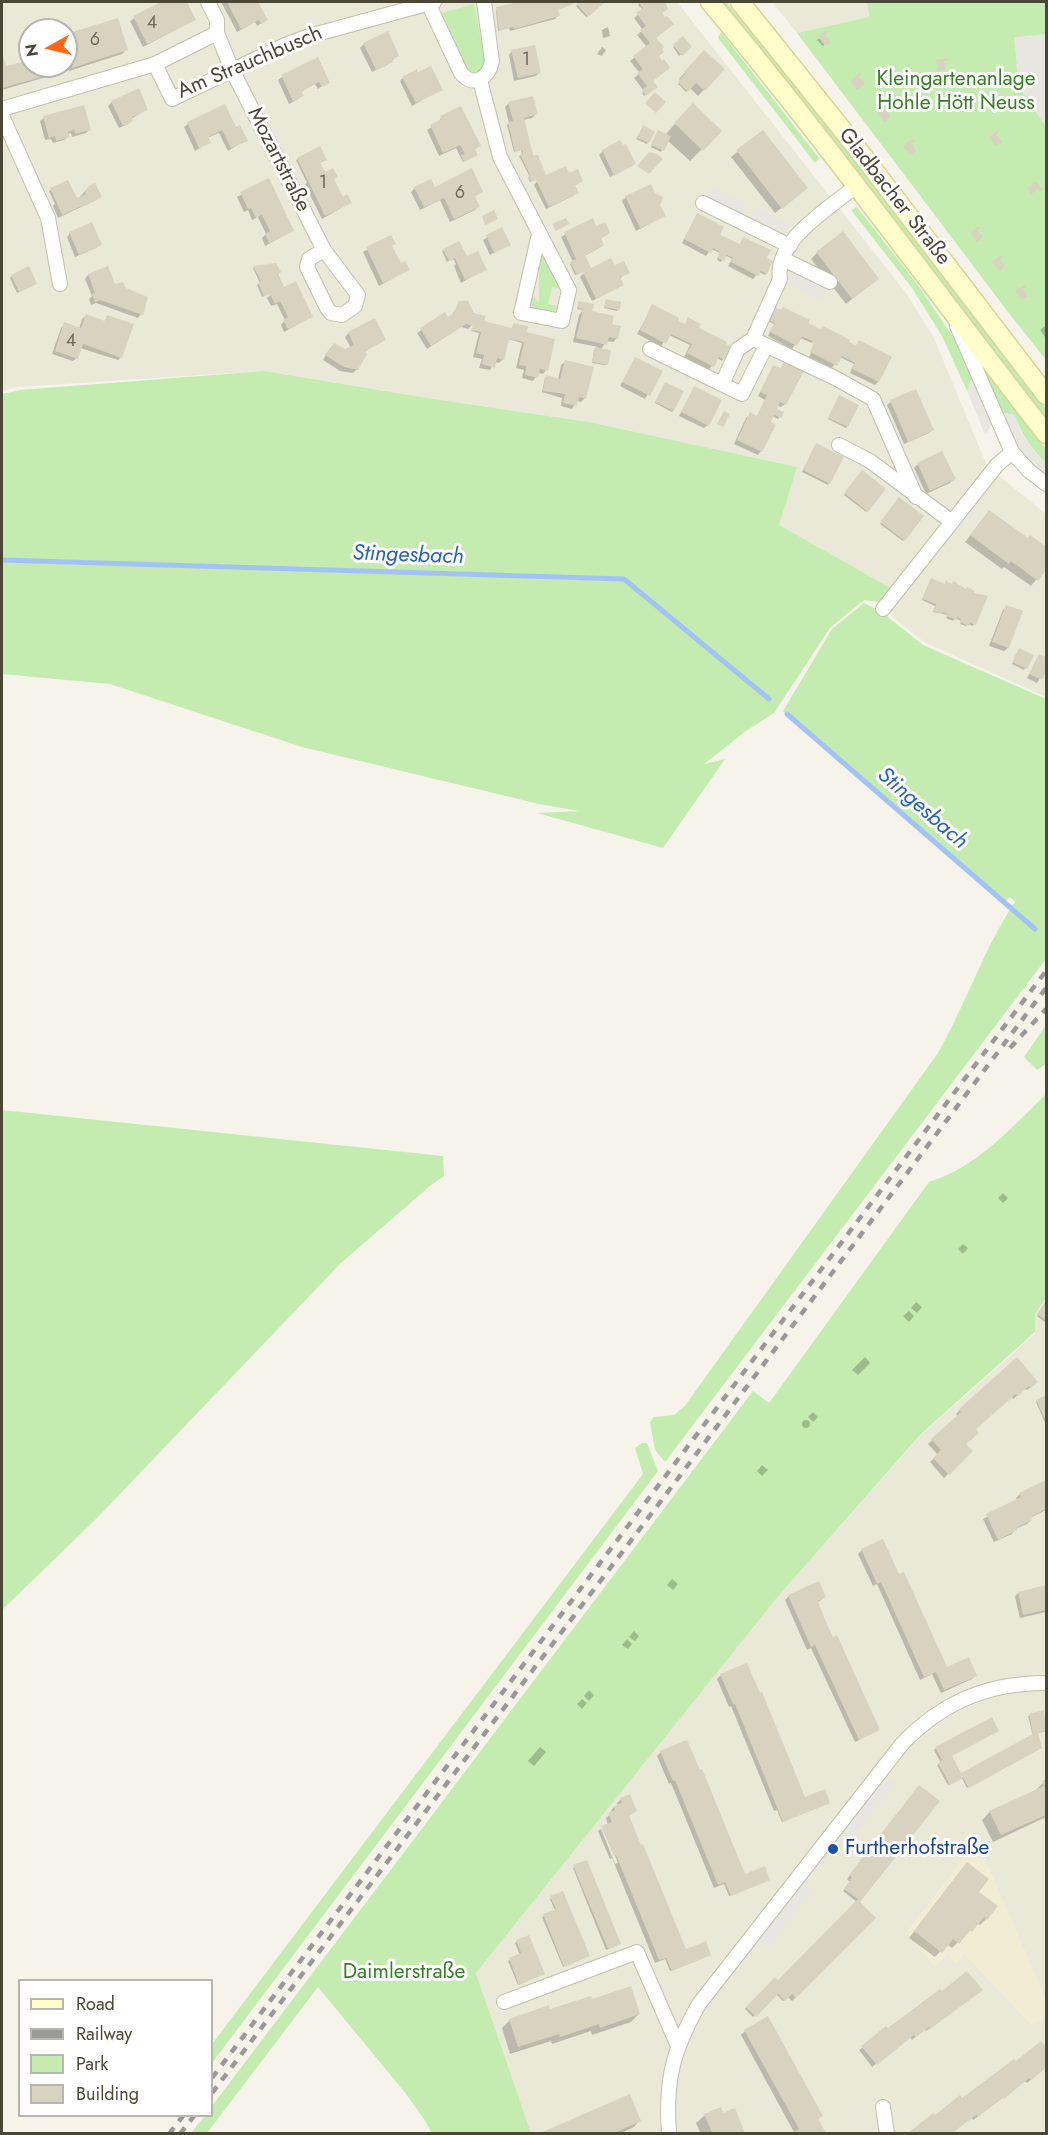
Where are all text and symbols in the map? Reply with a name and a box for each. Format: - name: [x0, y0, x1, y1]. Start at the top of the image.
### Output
- house number: 4: [147, 13, 157, 35]
- north arrow: [18, 18, 78, 78]
- street label: Am Strauchbusch: [174, 21, 326, 105]
- house number: 6: [90, 30, 100, 52]
- text: N: [19, 42, 44, 58]
- house number: 1: [522, 50, 530, 72]
- park label: Kleingartenanlage Hohle Hött Neuss: [877, 67, 1035, 117]
- street label: Mozartstraße: [241, 104, 315, 216]
- street label: Gladbacher Straße: [833, 123, 955, 271]
- house number: 1: [319, 173, 327, 195]
- house number: 6: [455, 183, 465, 205]
- house number: 4: [66, 331, 76, 353]
- water label: Stingesbach: [352, 541, 464, 571]
- water label: Stingesbach: [871, 763, 973, 855]
- place label: Furtherhofstraße: [845, 1836, 989, 1862]
- marker: Furtherhofstraße: [826, 1842, 840, 1856]
- park label: Daimlerstraße: [343, 1960, 465, 1986]
- legend: [18, 1979, 213, 2117]
- text: Road: [76, 1991, 115, 2017]
- text: Railway: [76, 2021, 132, 2047]
- text: Park: [76, 2051, 108, 2077]
- text: Building: [76, 2081, 139, 2107]

